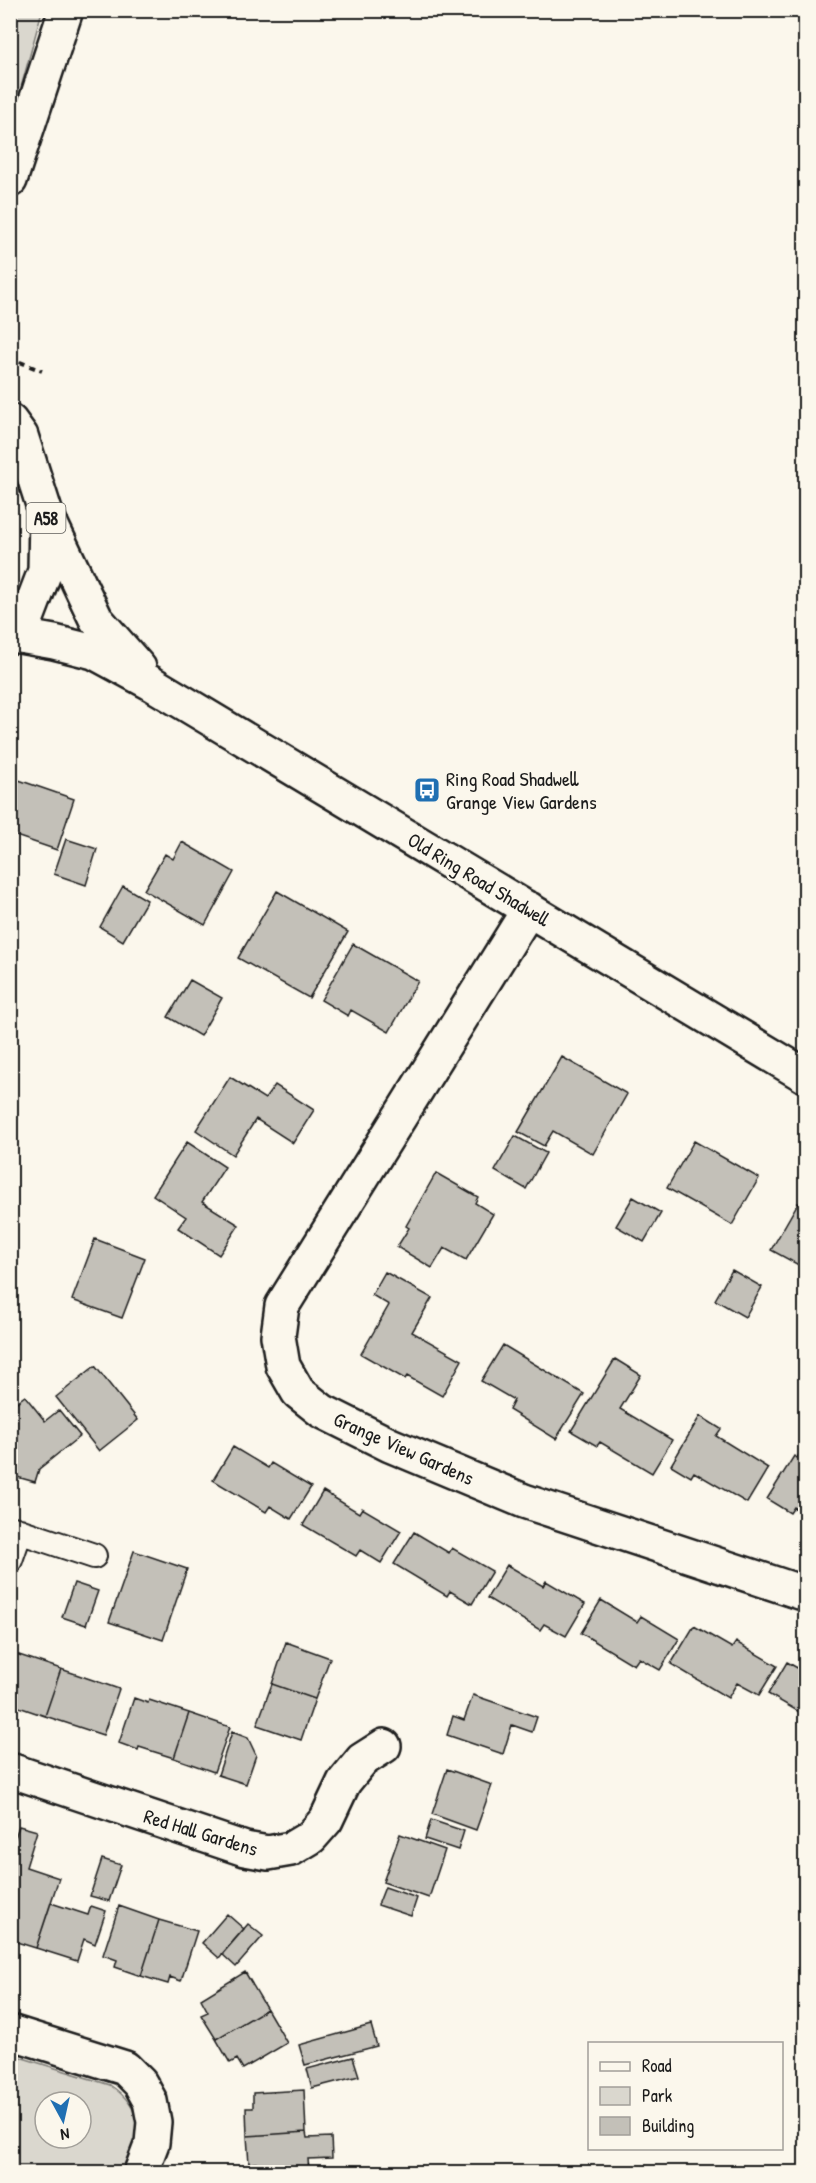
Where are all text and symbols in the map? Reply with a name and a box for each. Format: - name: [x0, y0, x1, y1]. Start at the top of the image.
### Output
- road number: A58: [26, 503, 66, 533]
- place label: Ring Road Shadwell Grange View Gardens: [446, 765, 597, 815]
- bus stop icon: Ring Road Shadwell Grange View Gardens: [412, 775, 442, 805]
- street label: Old Ring Road Shadwell: [403, 826, 555, 932]
- street label: Grange View Gardens: [330, 1405, 479, 1491]
- street label: Red Hall Gardens: [141, 1802, 261, 1862]
- legend: [588, 2042, 783, 2150]
- text: Road: [642, 2053, 672, 2078]
- text: Park: [642, 2083, 673, 2108]
- north arrow: [33, 2090, 93, 2150]
- text: Building: [642, 2113, 694, 2138]
- text: N: [59, 2123, 71, 2146]

